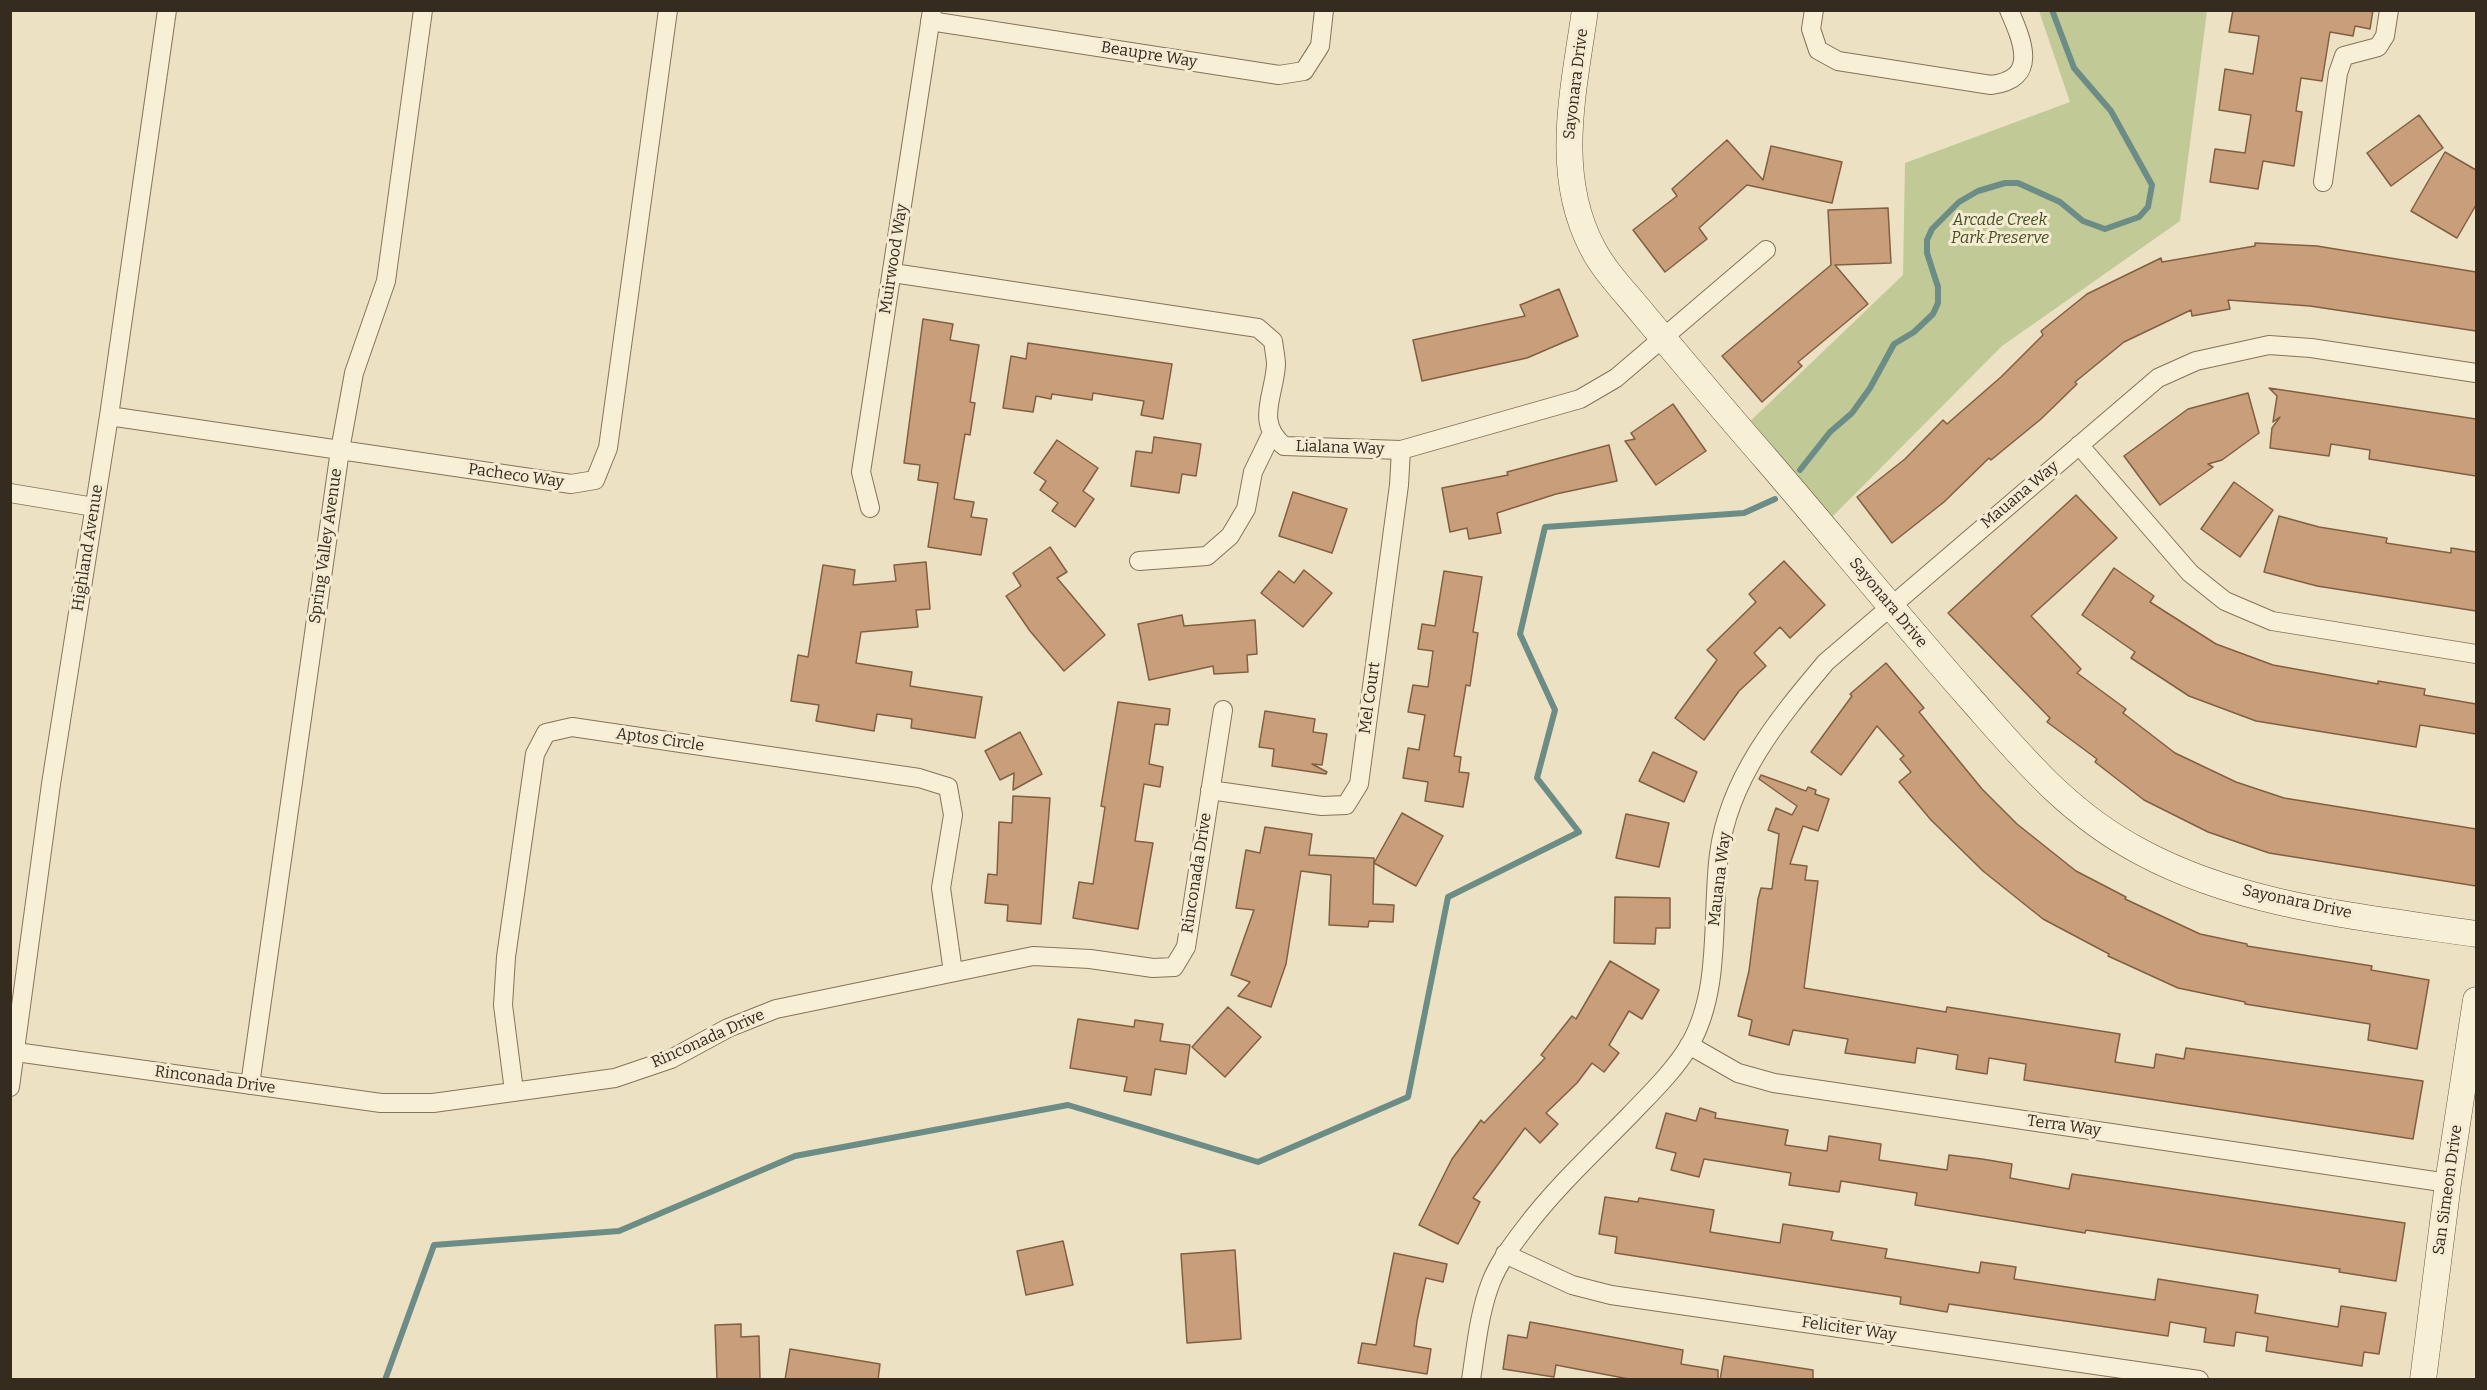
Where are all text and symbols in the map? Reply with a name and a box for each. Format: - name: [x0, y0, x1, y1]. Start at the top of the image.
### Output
- street label: Sayonara Drive: [1560, 27, 1592, 141]
- street label: Beaupre Way: [1099, 38, 1199, 72]
- street label: Muirwood Way: [876, 202, 912, 316]
- park label: Arcade Creek Park Preserve: [1951, 211, 2049, 249]
- street label: Lialana Way: [1295, 437, 1385, 459]
- street label: Mauana Way: [1977, 457, 2063, 533]
- street label: Pacheco Way: [467, 460, 565, 492]
- street label: Spring Valley Avenue: [306, 467, 346, 625]
- street label: Highland Avenue: [68, 483, 108, 613]
- street label: Sayonara Drive: [1845, 554, 1931, 652]
- street label: Mel Court: [1355, 661, 1385, 735]
- street label: Aptos Circle: [615, 724, 705, 756]
- street label: Rinconada Drive: [1178, 811, 1216, 935]
- street label: Mauana Way: [1705, 831, 1735, 927]
- street label: Sayonara Drive: [2240, 881, 2354, 923]
- street label: Rinconada Drive: [648, 1005, 768, 1073]
- street label: Rinconada Drive: [153, 1062, 277, 1098]
- street label: Terra Way: [2026, 1111, 2102, 1141]
- street label: San Simeon Drive: [2429, 1124, 2467, 1256]
- street label: Feliciter Way: [1800, 1313, 1898, 1345]

